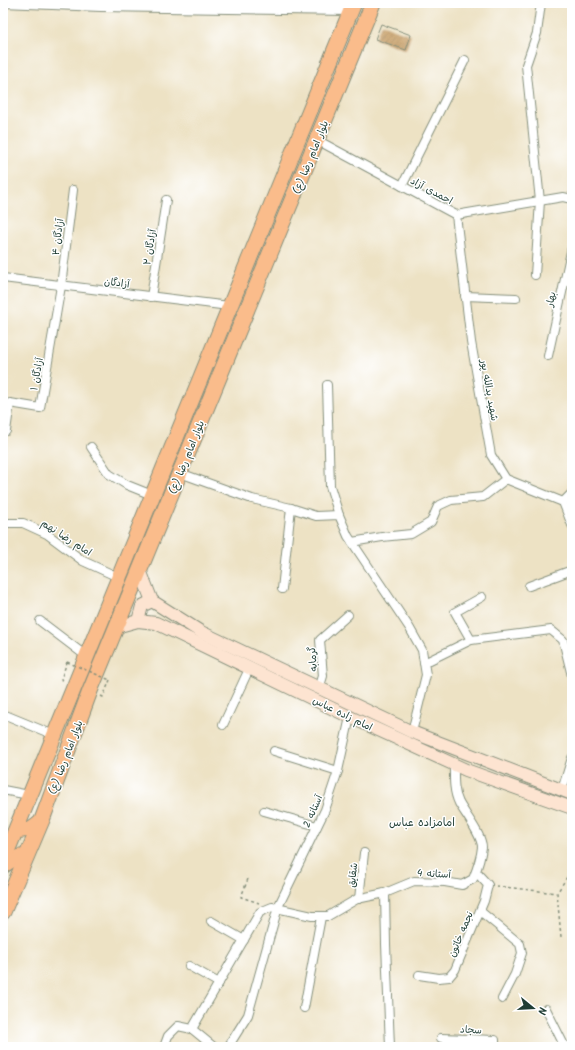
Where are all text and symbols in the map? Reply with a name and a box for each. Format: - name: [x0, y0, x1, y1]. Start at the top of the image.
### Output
- street label: بلوار امام رضا (ع): [289, 118, 333, 197]
- street label: احمدی آزاد: [407, 173, 456, 209]
- street label: آزادگان ۴: [48, 217, 68, 256]
- street label: آزادگان ۲: [139, 227, 161, 266]
- street label: آزادگان: [103, 273, 131, 293]
- street label: بهار: [541, 290, 560, 309]
- street label: آزادگان ۱: [26, 356, 48, 392]
- street label: شهید یدالله پور: [476, 357, 502, 423]
- street label: بلوار امام رضا (ع): [165, 418, 209, 497]
- street label: امام رضا نهم: [38, 515, 95, 560]
- street label: گرمابه: [304, 646, 322, 672]
- street label: امام زاده عباس: [310, 692, 375, 735]
- street label: بلوار امام رضا (ع): [44, 718, 87, 797]
- street label: آستانه 2: [299, 792, 327, 830]
- district label: امامزاده عباس: [389, 814, 455, 832]
- street label: شقایق: [344, 862, 362, 888]
- street label: آستانه 4: [417, 865, 452, 883]
- street label: نجمه خاتون: [444, 909, 478, 960]
- north arrow: [513, 988, 553, 1028]
- text: N: [532, 1005, 551, 1017]
- street label: سجاد: [460, 1021, 483, 1039]

